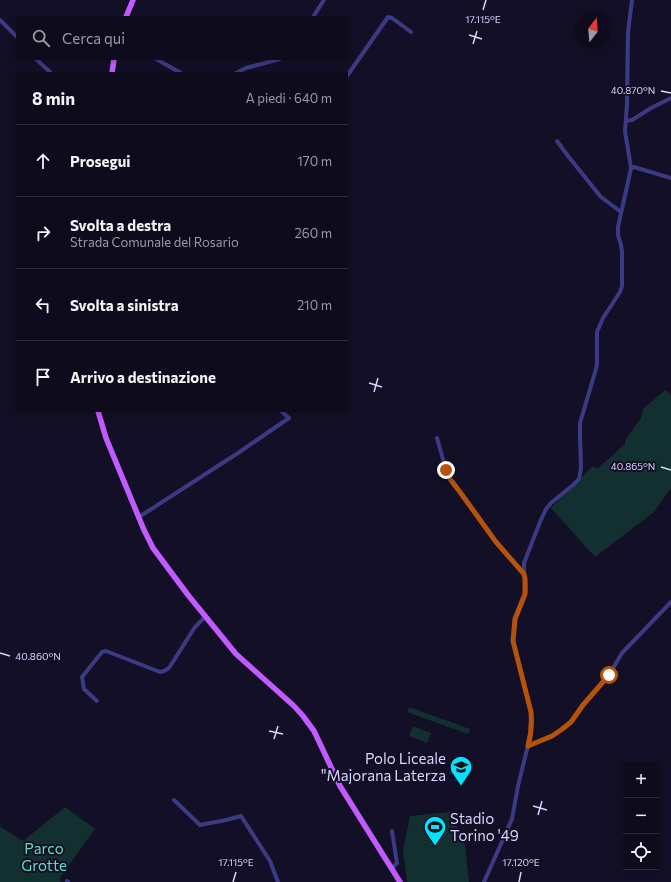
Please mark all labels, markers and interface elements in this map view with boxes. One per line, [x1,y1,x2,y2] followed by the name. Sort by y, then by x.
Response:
[575,12,611,48] north arrow
[465,13,501,25] text: 17.115°E
[16,16,348,60] search box
[30,27,52,49] icon: search
[62,29,125,47] text: Cerca qui
[611,84,655,96] text: 40.870°N
[32,88,75,109] text: 8 min
[246,90,332,106] text: A piedi · 640 m
[32,150,54,172] icon: ahead
[70,152,130,170] text: Prosegui
[297,153,332,169] text: 170 m
[70,216,171,234] text: Svolta a destra
[32,222,54,244] icon: right
[295,225,332,241] text: 260 m
[70,234,239,250] text: Strada Comunale del Rosario
[32,294,54,316] icon: left
[70,296,179,314] text: Svolta a sinistra
[297,297,332,313] text: 210 m
[32,366,54,388] icon: arrive
[70,368,216,386] text: Arrivo a destinazione
[611,460,655,472] text: 40.865°N
[437,461,455,479] route end
[15,650,61,662] text: 40.860°N
[600,666,618,684] route start
[321,749,446,784] place label: Polo Liceale "Majorana Laterza
[448,754,474,787] school or university icon: Polo Liceale "Majorana Laterza
[623,762,659,870] map controls
[623,762,659,798] button: +
[623,798,659,834] button: −
[450,809,519,844] place label: Stadio Torino '49
[422,814,448,847] sports icon: Stadio Torino '49
[623,834,659,870] button: locate
[21,839,67,874] park label: Parco Grotte
[218,856,254,868] text: 17.115°E
[502,856,540,868] text: 17.120°E

